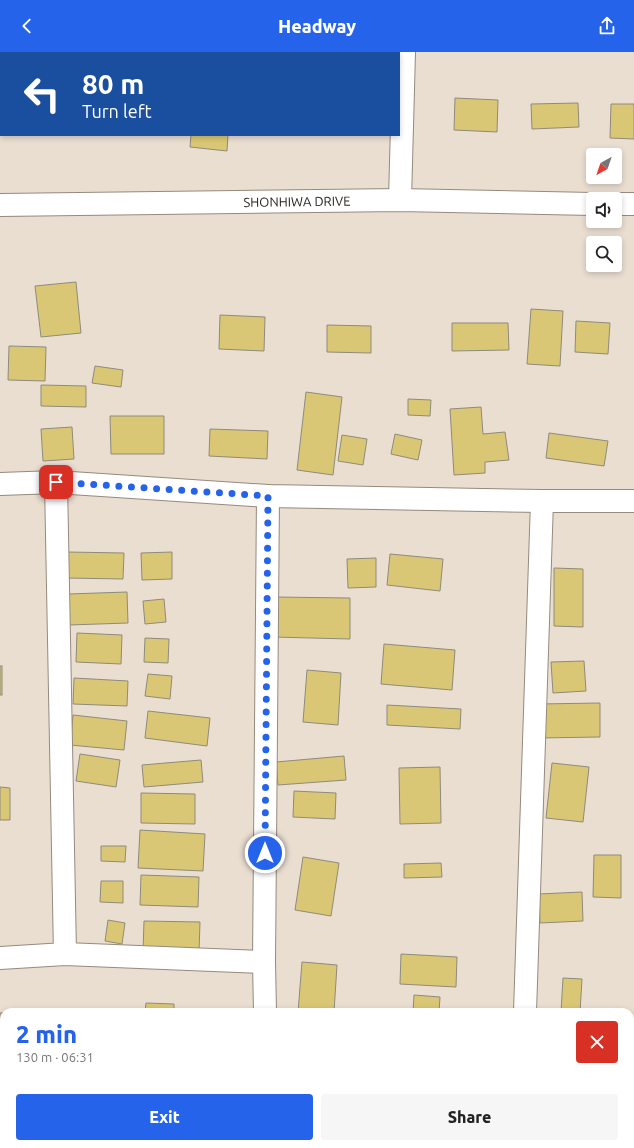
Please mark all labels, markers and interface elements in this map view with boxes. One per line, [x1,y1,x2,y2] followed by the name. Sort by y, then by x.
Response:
[16,15,38,37] icon: back
[596,15,618,37] icon: share
[278,16,356,36] text: Headway
[16,68,68,120] icon: left
[82,68,144,99] text: 80 m
[82,101,152,121] text: Turn left
[586,148,622,184] north arrow
[586,148,622,272] map controls
[586,192,622,228] button: sound
[243,194,351,209] street label: SHONHIWA DRIVE
[586,236,622,272] button: search
[39,465,73,499] pin
[45,471,67,493] icon: arrive
[244,832,286,874] position arrow
[16,1021,77,1048] text: 2 min
[576,1021,618,1063] button: close
[16,1050,94,1064] text: 130 m · 06:31
[16,1094,313,1140] button: Exit
[321,1094,618,1140] button: Share

